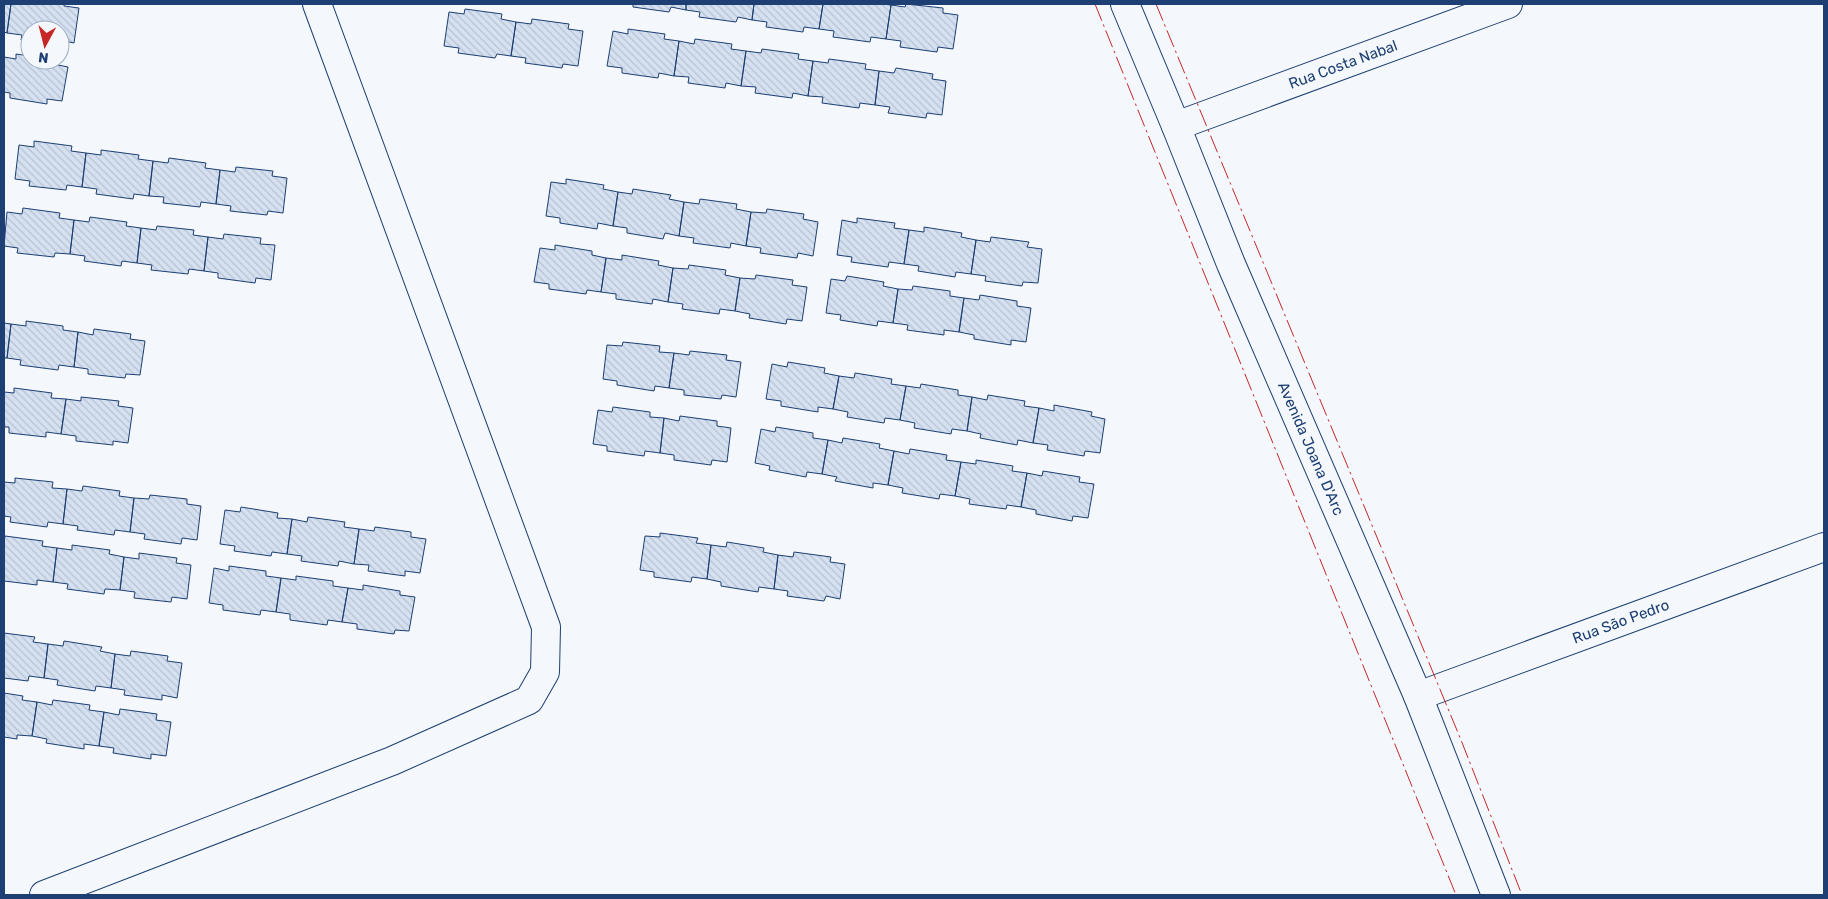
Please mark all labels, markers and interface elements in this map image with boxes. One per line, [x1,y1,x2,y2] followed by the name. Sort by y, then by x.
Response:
[20,20,70,70] north arrow
[1286,36,1400,93] street label: Rua Costa Nabal
[37,48,50,66] text: N
[1274,379,1348,518] street label: Avenida Joana D'Arc
[1570,596,1672,648] street label: Rua São Pedro

